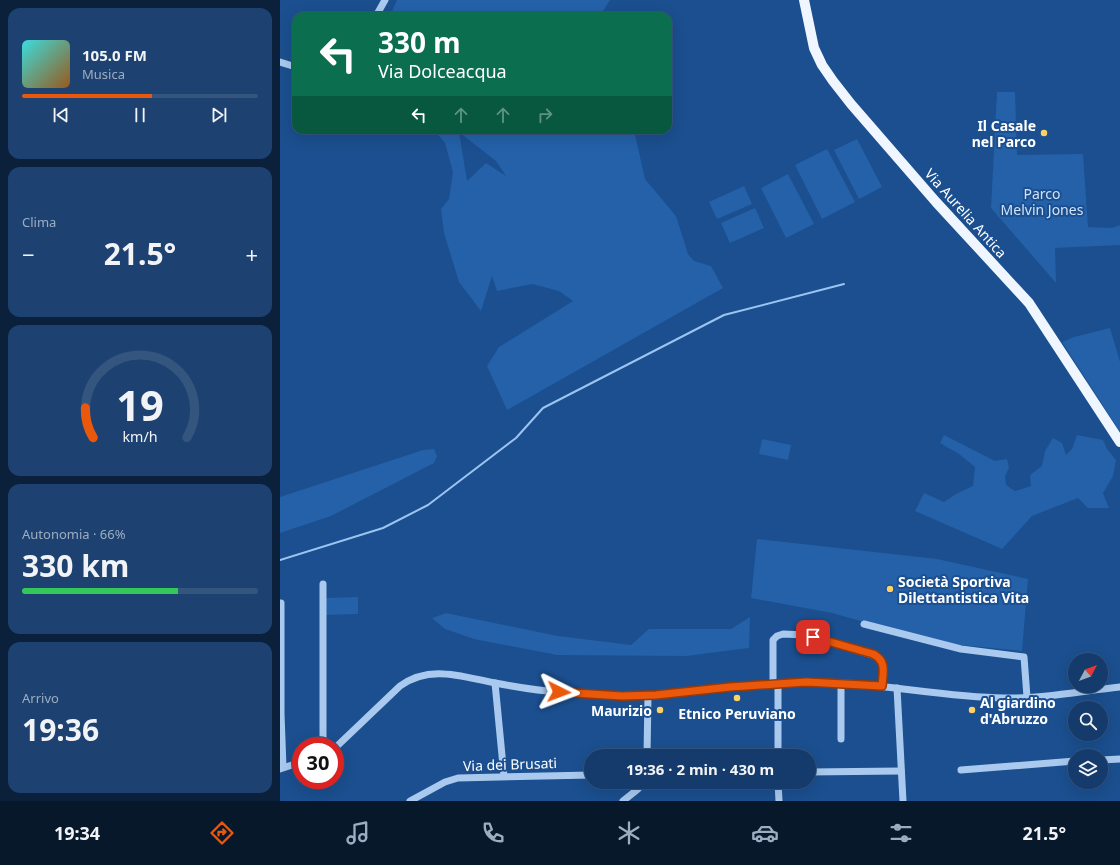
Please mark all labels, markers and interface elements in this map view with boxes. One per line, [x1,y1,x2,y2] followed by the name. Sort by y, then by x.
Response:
[378,23,461,61] text: 330 m
[312,28,364,80] icon: left
[82,45,147,65] text: 105.0 FM
[378,59,507,83] text: Via Dolceacqua
[82,65,125,83] text: Musica
[50,104,72,126] icon: previous
[129,104,151,126] icon: pause
[208,104,230,126] icon: next
[408,104,430,126] icon: left
[450,104,472,126] icon: ahead
[492,104,514,126] icon: ahead
[534,104,556,126] icon: right
[972,116,1036,151] place label: Il Casale nel Parco
[1039,128,1049,138] marker: Il Casale nel Parco
[921,164,1011,262] street label: Via Aurelia Antica
[1001,184,1084,219] park label: Parco Melvin Jones
[22,213,56,231] text: Clima
[104,233,176,274] text: 21.5°
[22,239,35,269] text: −
[245,239,258,269] text: +
[116,377,164,433] text: 19
[122,427,158,446] text: km/h
[22,525,126,543] text: Autonomia · 66%
[22,545,129,586] text: 330 km
[898,572,1029,607] place label: Società Sportiva Dilettantistica Vita
[885,584,895,594] marker: Società Sportiva Dilettantistica Vita
[796,620,830,654] pin
[802,626,824,648] icon: arrive
[1068,653,1108,693] north arrow
[1068,653,1108,789] map controls
[538,671,580,713] position arrow
[22,689,59,707] text: Arrivo
[732,693,742,703] marker: Etnico Peruviano
[980,693,1056,728] place label: Al giardino d'Abruzzo
[591,701,652,720] place label: Maurizio
[1068,701,1108,741] button: search
[678,704,796,723] place label: Etnico Peruviano
[655,705,665,715] marker: Maurizio
[967,705,977,715] marker: Al giardino d'Abruzzo
[22,709,99,750] text: 19:36
[292,737,344,789] speed limit sign: 30
[1068,749,1108,789] button: layers
[463,753,557,775] street label: Via dei Brusati
[626,759,774,779] text: 19:36 · 2 min · 430 m
[208,819,236,847] icon: directions
[344,819,372,847] icon: music
[479,819,507,847] icon: phone
[615,819,643,847] icon: climate
[751,819,779,847] icon: car
[887,819,915,847] icon: filters
[54,821,100,845] text: 19:34
[1022,821,1066,845] text: 21.5°

